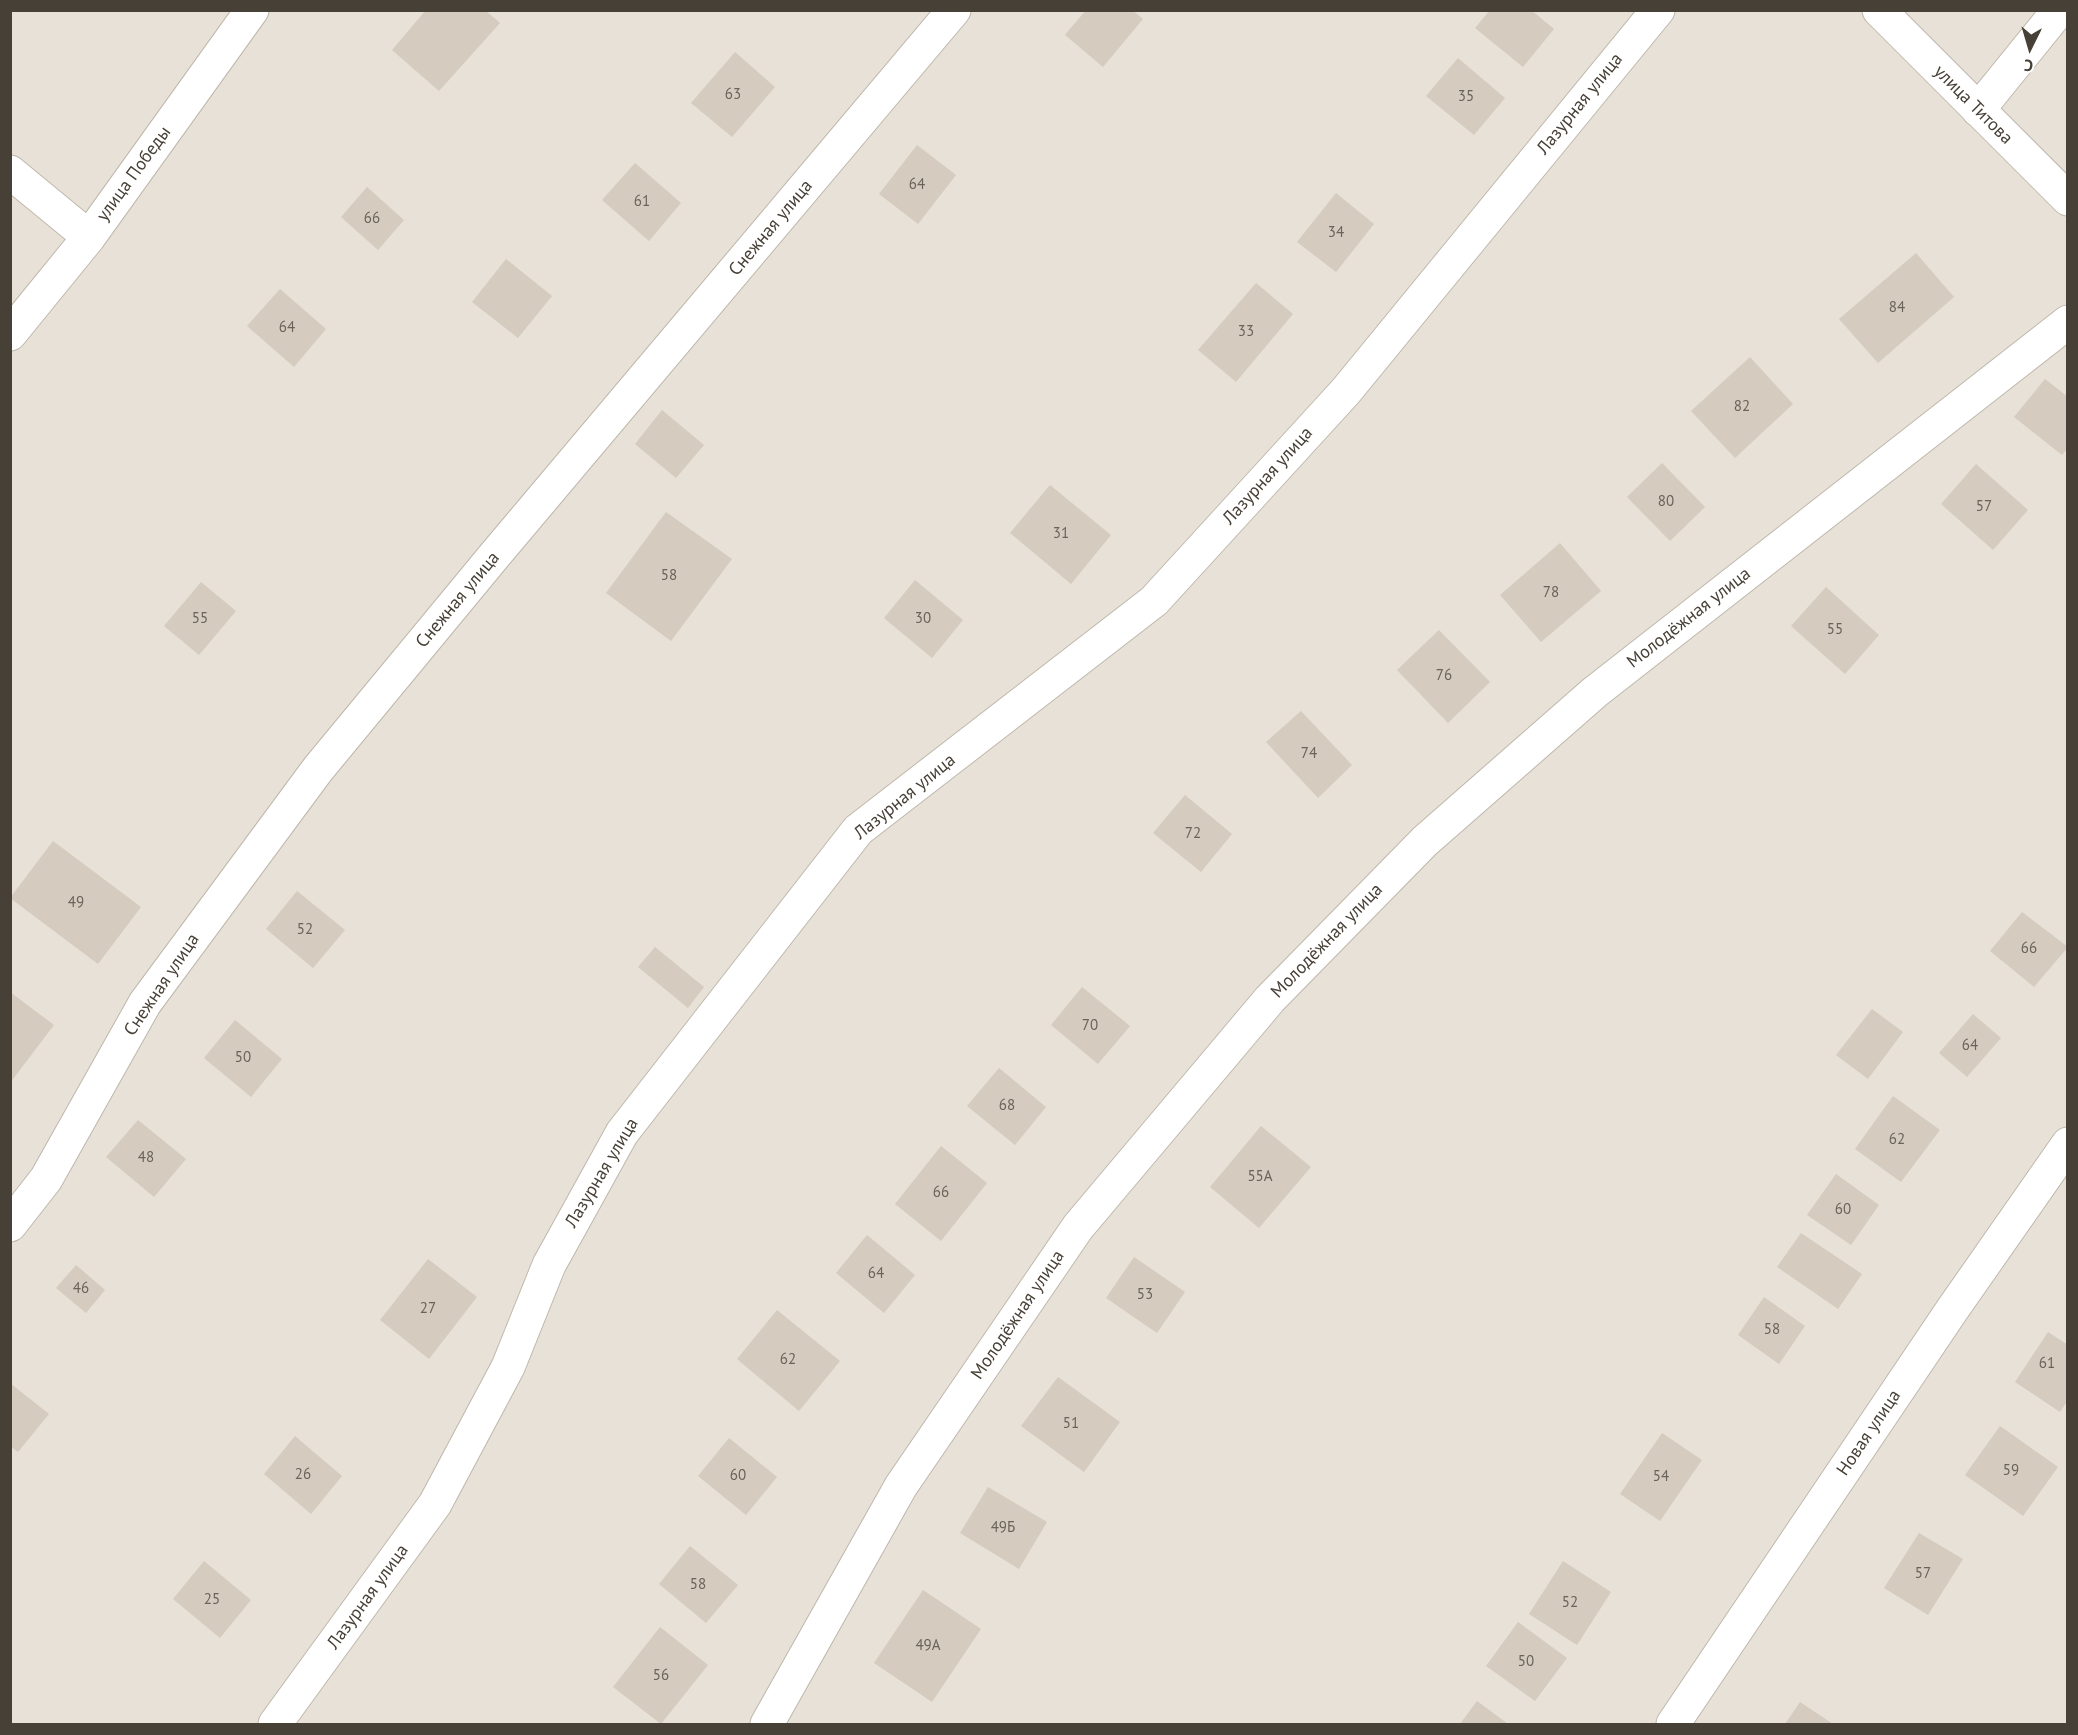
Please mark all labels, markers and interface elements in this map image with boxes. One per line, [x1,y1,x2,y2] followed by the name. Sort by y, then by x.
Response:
[2000,18,2060,78] north arrow
[1533,49,1627,159] street label: Лазурная улица
[2023,56,2034,76] text: С
[1929,61,2017,149] street label: улица Титова
[725,86,741,104] house number: 63
[1458,88,1474,106] house number: 35
[92,122,176,226] street label: улица Победы
[725,176,817,280] street label: Снежная улица
[909,176,925,194] house number: 64
[634,193,650,211] house number: 61
[364,210,380,228] house number: 66
[1328,224,1344,242] house number: 34
[1889,299,1905,317] house number: 84
[279,319,295,337] house number: 64
[1238,323,1254,341] house number: 33
[1734,398,1750,416] house number: 82
[1218,423,1318,529] street label: Лазурная улица
[1658,493,1674,511] house number: 80
[1976,498,1992,516] house number: 57
[1053,525,1069,543] house number: 31
[412,548,504,652] street label: Снежная улица
[1623,563,1755,673] street label: Молодёжная улица
[661,567,677,585] house number: 58
[1543,584,1559,602] house number: 78
[192,610,208,628] house number: 55
[915,610,931,628] house number: 30
[1827,621,1843,639] house number: 55
[1436,667,1452,685] house number: 76
[1301,745,1317,763] house number: 74
[850,750,960,844] street label: Лазурная улица
[1185,825,1201,843] house number: 72
[1267,879,1387,1003] street label: Молодёжная улица
[68,894,84,912] house number: 49
[297,921,313,939] house number: 52
[120,930,204,1040] street label: Снежная улица
[2021,940,2037,958] house number: 66
[1082,1017,1098,1035] house number: 70
[1962,1037,1978,1055] house number: 64
[235,1049,251,1067] house number: 50
[999,1097,1015,1115] house number: 68
[561,1114,643,1232] street label: Лазурная улица
[1889,1131,1905,1149] house number: 62
[138,1149,154,1167] house number: 48
[1247,1168,1273,1186] house number: 55А
[933,1184,949,1202] house number: 66
[1835,1201,1851,1219] house number: 60
[967,1246,1069,1384] street label: Молодёжная улица
[868,1265,884,1283] house number: 64
[73,1280,89,1298] house number: 46
[1137,1286,1153,1304] house number: 53
[420,1300,436,1318] house number: 27
[1764,1321,1780,1339] house number: 58
[780,1351,796,1369] house number: 62
[2039,1355,2055,1373] house number: 61
[1832,1386,1906,1480] street label: Новая улица
[1063,1415,1079,1433] house number: 51
[2003,1462,2019,1480] house number: 59
[295,1466,311,1484] house number: 26
[730,1467,746,1485] house number: 60
[1653,1468,1669,1486] house number: 54
[991,1519,1015,1537] house number: 49Б
[323,1540,413,1654] street label: Лазурная улица
[1915,1565,1931,1583] house number: 57
[690,1576,706,1594] house number: 58
[204,1591,220,1609] house number: 25
[1562,1594,1578,1612] house number: 52
[915,1637,941,1655] house number: 49А
[1518,1653,1534,1671] house number: 50
[653,1667,669,1685] house number: 56

